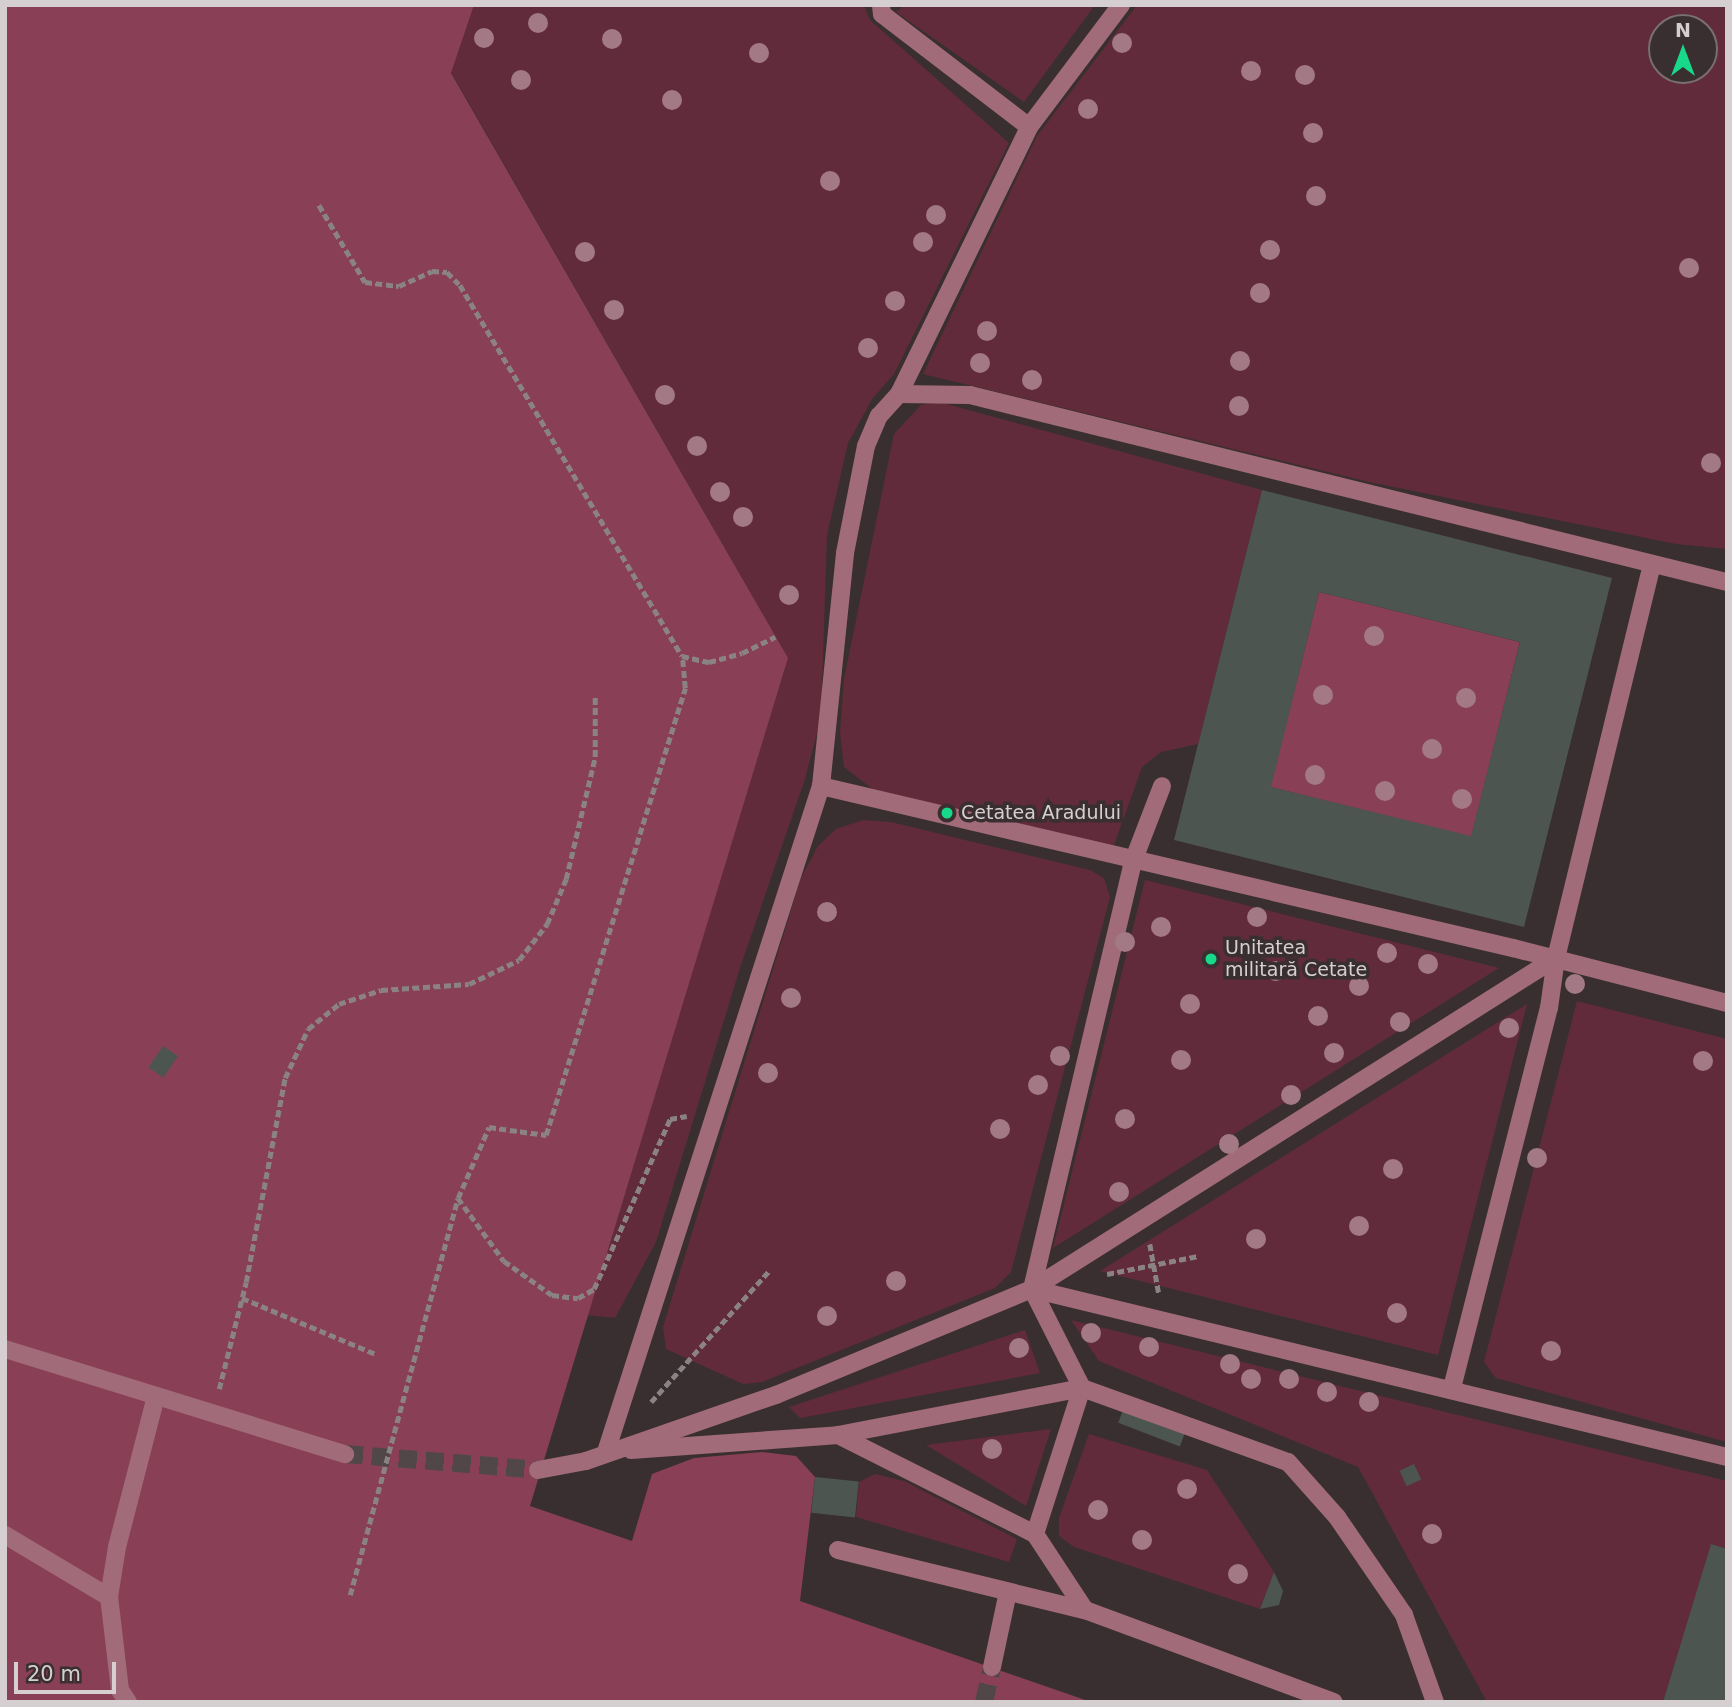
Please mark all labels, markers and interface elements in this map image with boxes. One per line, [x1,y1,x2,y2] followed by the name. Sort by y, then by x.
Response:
[1648,14,1718,84] north arrow
[1675,19,1691,41] text: N
[961,802,1121,824] place label: Cetatea Aradului
[939,805,955,821] marker: Cetatea Aradului
[1225,937,1367,981] place label: Unitatea militară Cetate
[1203,951,1219,967] marker: Unitatea militară Cetate
[18,1648,119,1692] scale bar
[27,1662,81,1686] text: 20 m

